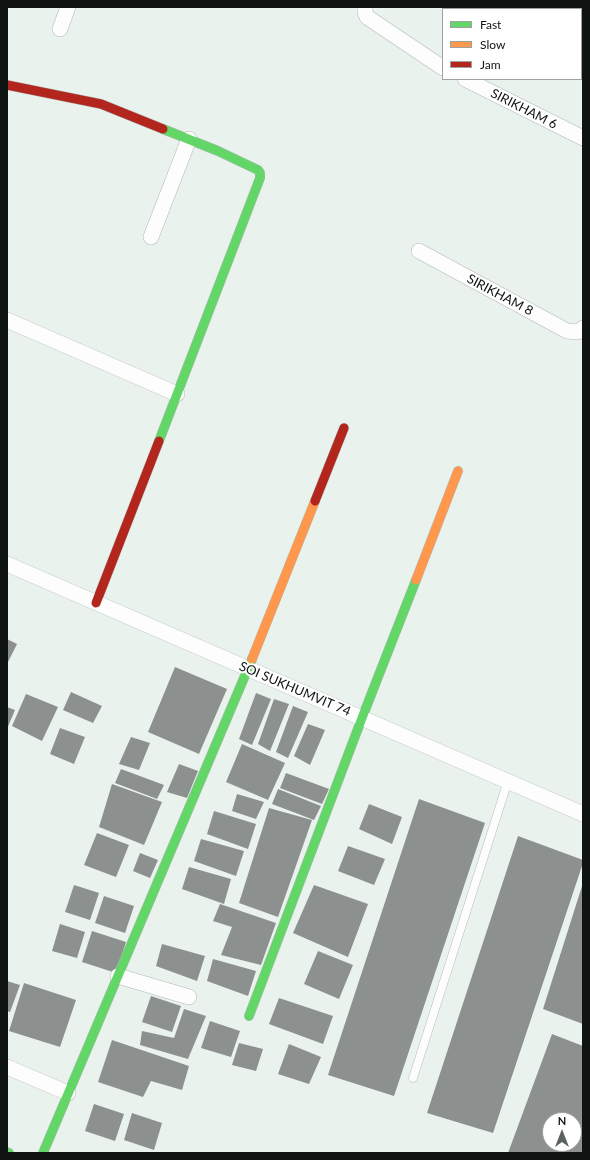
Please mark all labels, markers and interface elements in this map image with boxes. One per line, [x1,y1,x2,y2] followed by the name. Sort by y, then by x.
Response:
[442,8,582,80] legend
[480,17,501,32] text: Fast
[480,37,505,52] text: Slow
[480,57,501,72] text: Jam
[488,86,560,132] street label: SIRIKHAM 6
[464,271,536,319] street label: SIRIKHAM 8
[237,658,353,720] street label: SOI SUKHUMVIT 74
[542,1112,582,1152] north arrow
[558,1114,566,1127] text: N

